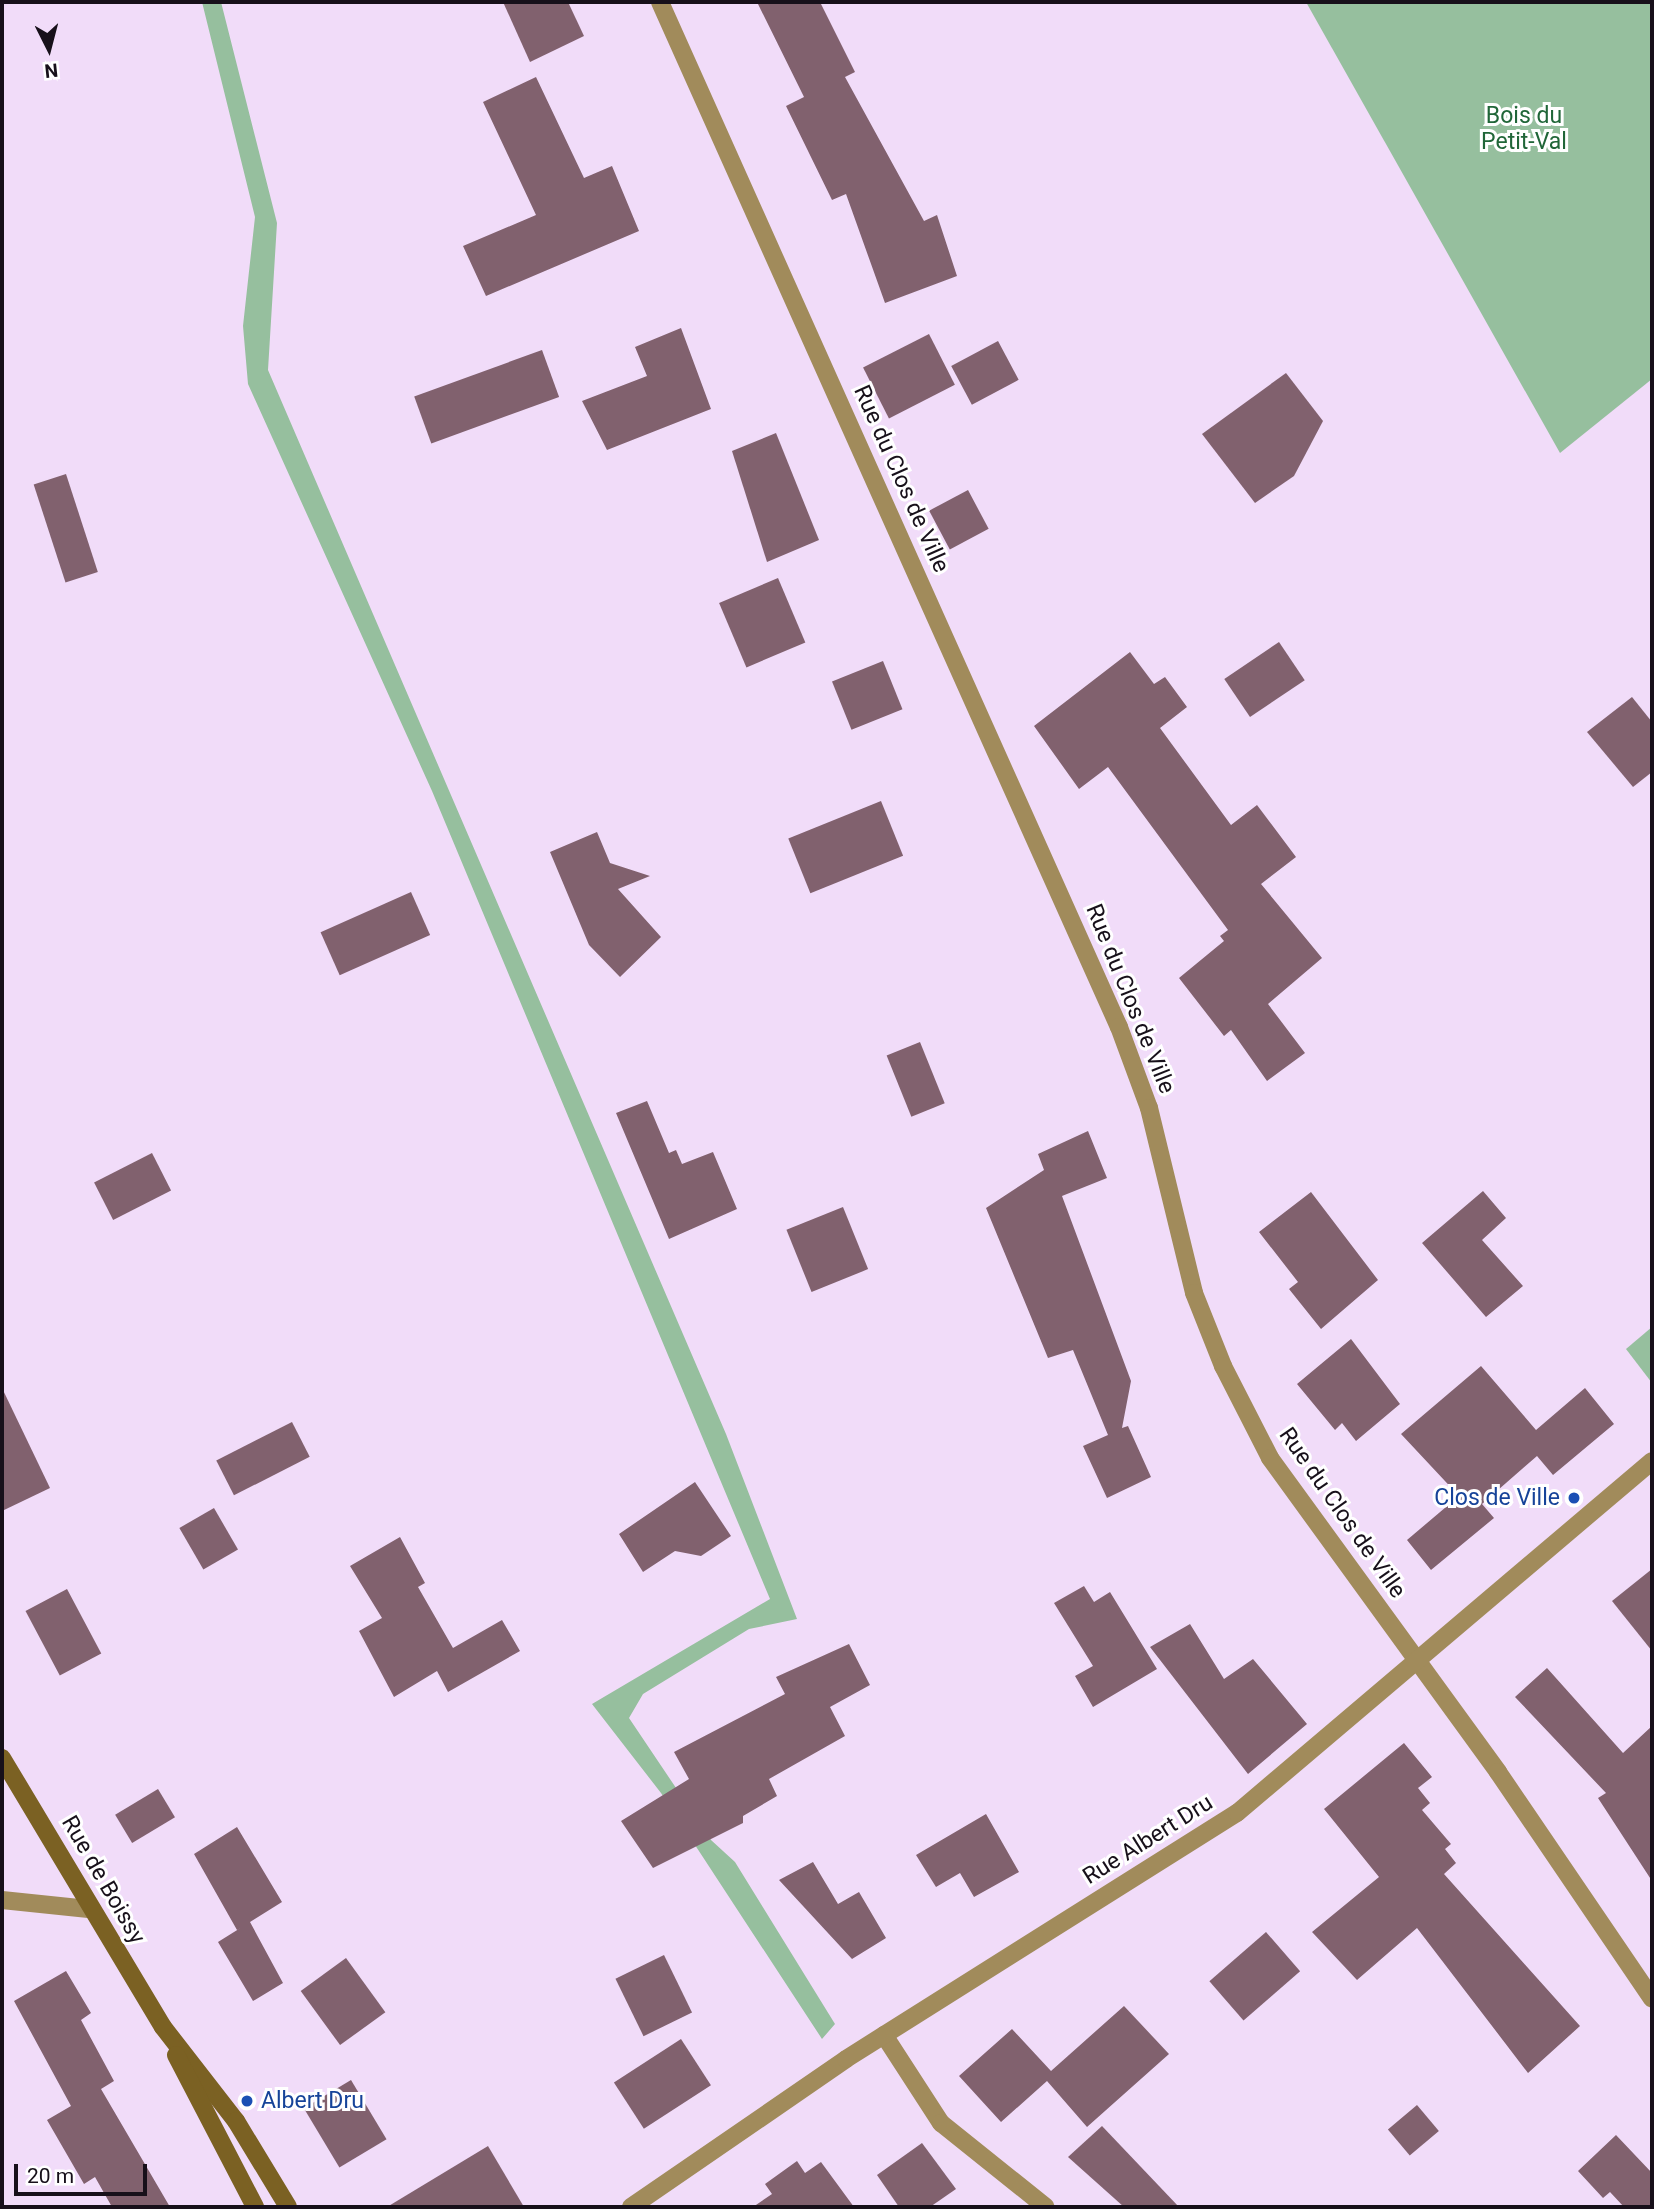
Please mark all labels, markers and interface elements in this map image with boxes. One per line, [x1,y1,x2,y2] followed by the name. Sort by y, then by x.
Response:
[14,14,84,84] north arrow
[43,58,59,83] text: N
[1481,102,1567,156] park label: Bois du Petit-Val
[847,381,955,577] street label: Rue du Clos de Ville
[1079,900,1181,1098] street label: Rue du Clos de Ville
[1273,1422,1411,1604] street label: Rue du Clos de Ville
[1434,1484,1560,1512] place label: Clos de Ville
[1566,1490,1582,1506] marker: Clos de Ville
[1078,1789,1218,1891] street label: Rue Albert Dru
[55,1811,151,1949] street label: Rue de Boissy
[261,2087,364,2115] place label: Albert Dru
[239,2093,255,2109] marker: Albert Dru
[18,2150,150,2194] scale bar
[27,2164,74,2188] text: 20 m

